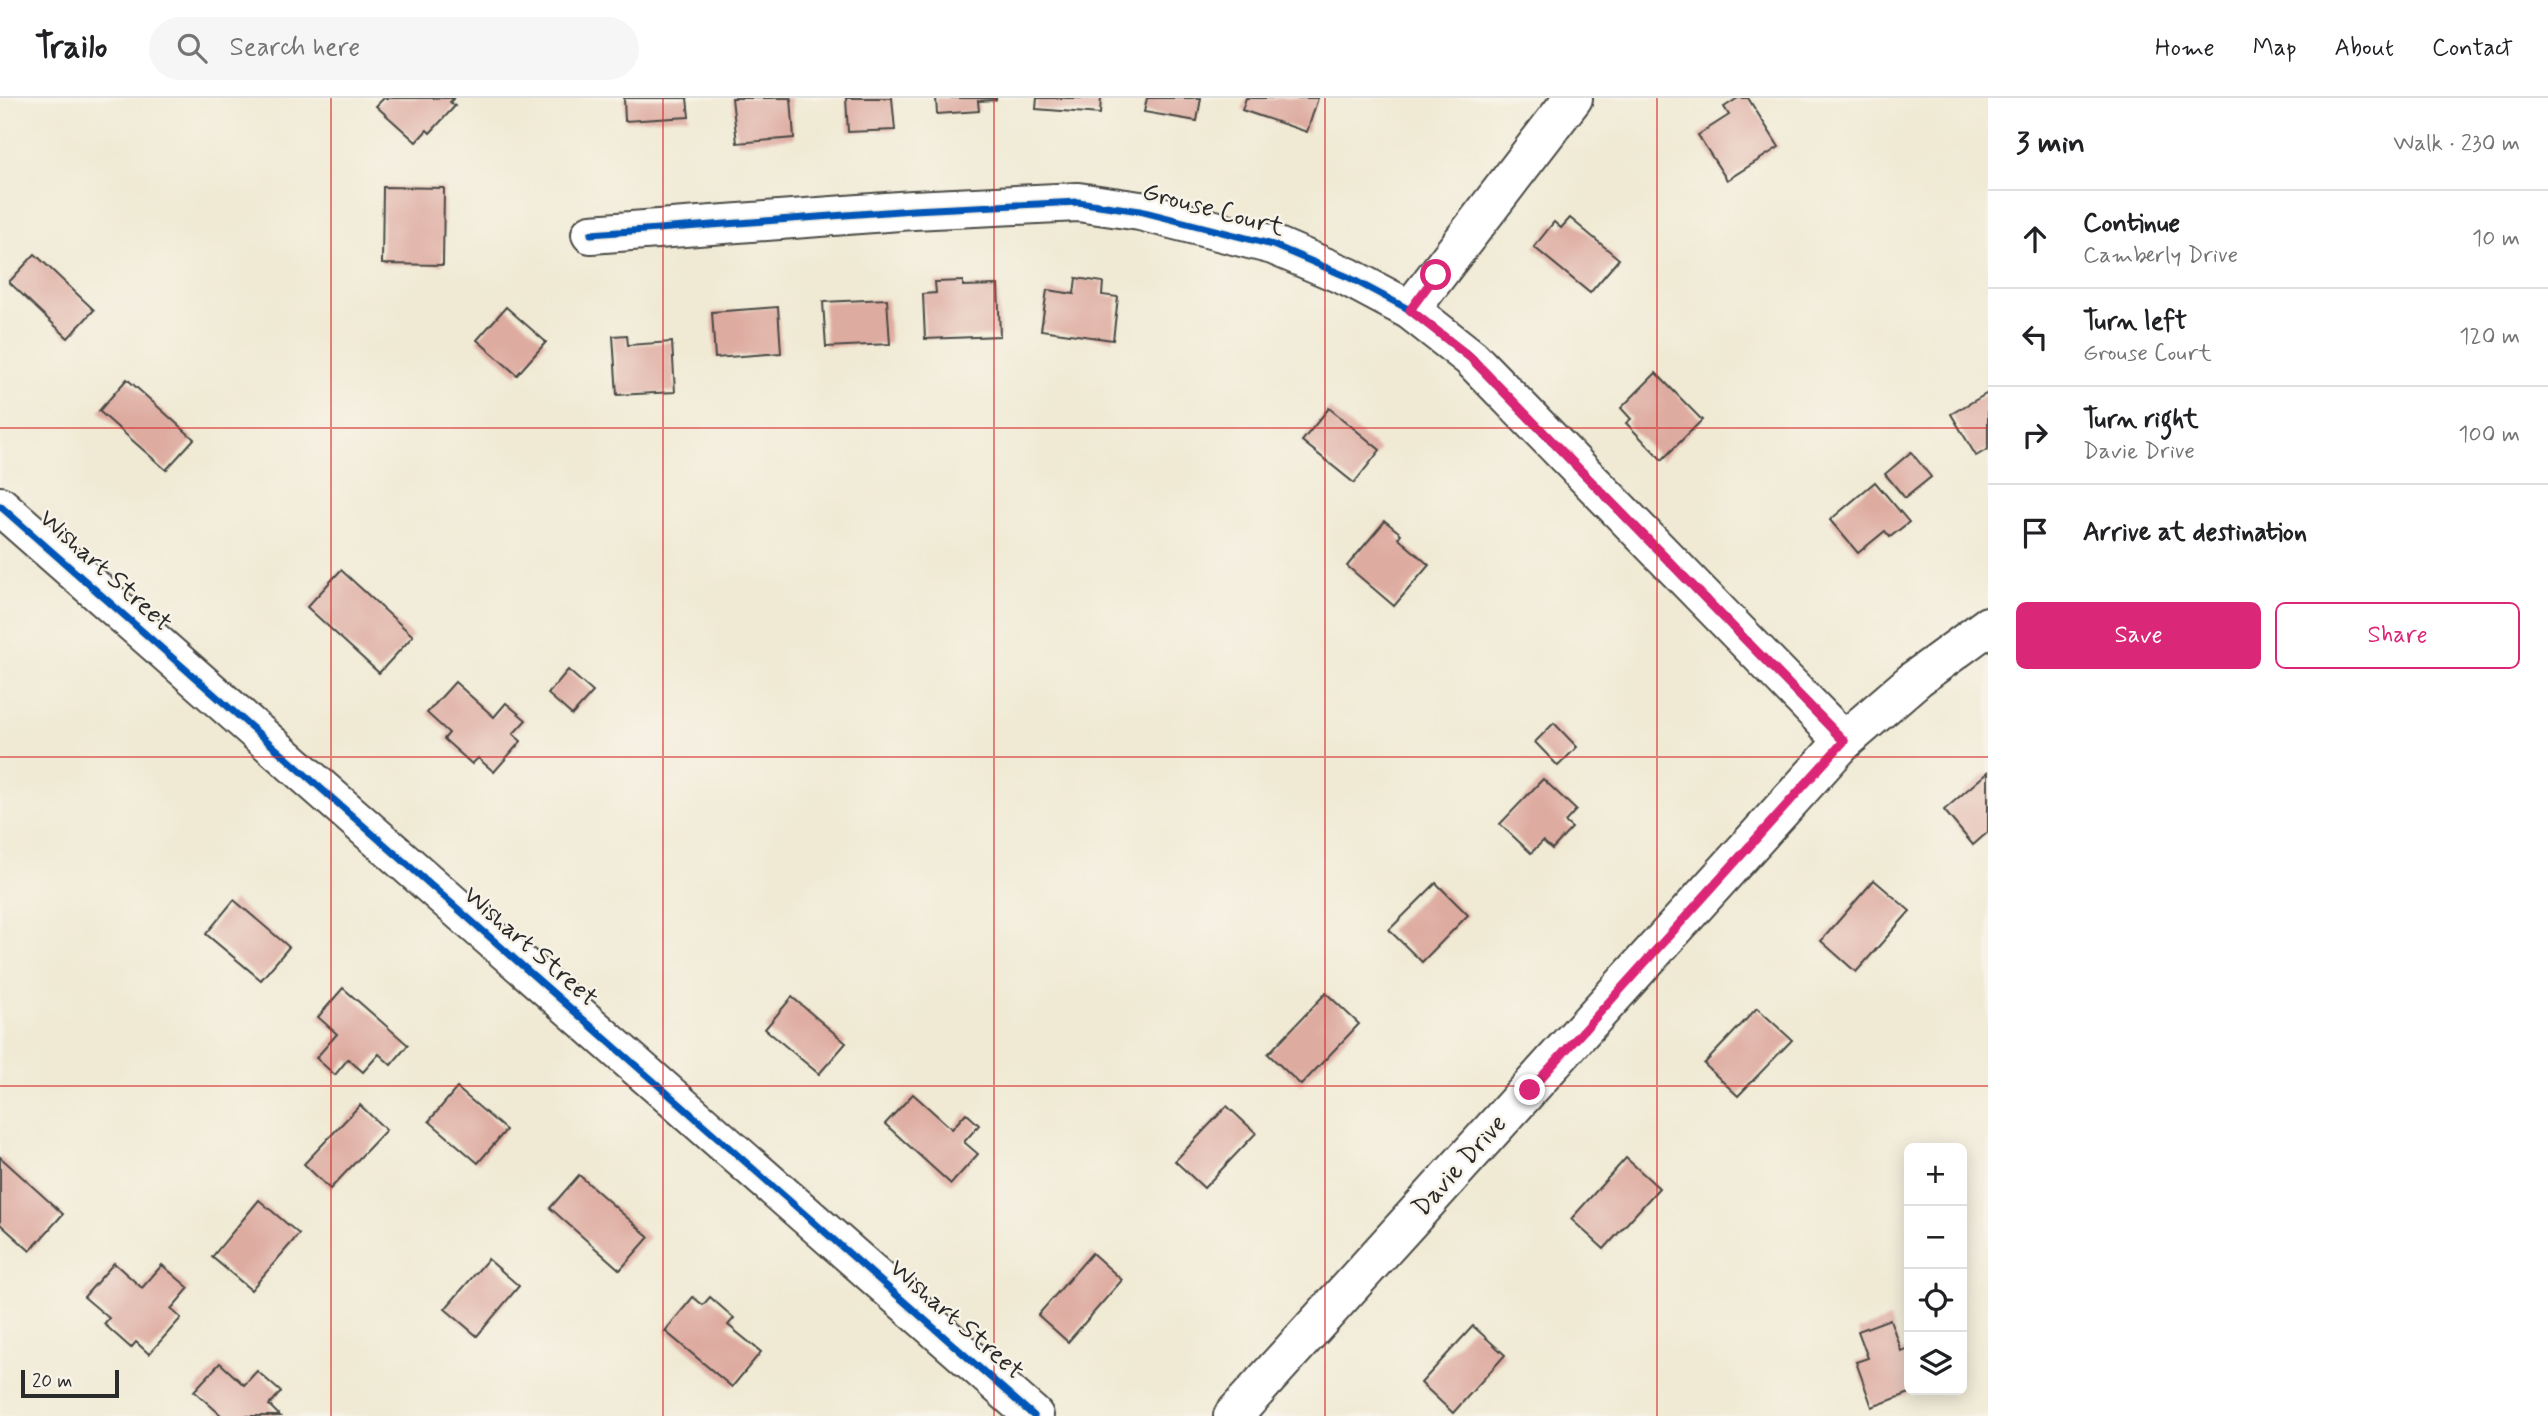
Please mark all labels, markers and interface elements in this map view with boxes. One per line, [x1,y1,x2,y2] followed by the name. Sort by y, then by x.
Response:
[149,17,639,80] search box
[35,26,107,70] text: Trailo
[173,29,211,67] icon: search
[229,31,360,65] text: Search here
[2155,33,2215,64] text: Home
[2253,33,2297,64] text: Map
[2335,33,2394,64] text: About
[2432,33,2513,64] text: Contact
[2016,124,2085,163] text: 3 min
[2393,129,2520,159] text: Walk · 230 m
[1138,175,1288,245] street label: Grouse Court
[2083,207,2180,241] text: Continue
[2016,220,2054,258] icon: ahead
[2472,224,2520,254] text: 10 m
[2083,241,2238,271] text: Camberly Drive
[1420,259,1451,290] route start
[2083,305,2187,339] text: Turn left
[2016,318,2054,356] icon: left
[2459,322,2520,352] text: 120 m
[2083,339,2212,369] text: Grouse Court
[2083,403,2199,437] text: Turn right
[2016,416,2054,454] icon: right
[2458,420,2520,450] text: 100 m
[2083,437,2195,467] text: Davie Drive
[31,502,179,640] street label: Wishart Street
[2016,514,2054,552] icon: arrive
[2083,516,2307,550] text: Arrive at destination
[2016,602,2261,669] button: Save
[2275,602,2520,669] button: Share
[455,879,605,1015] street label: Wishart Street
[1514,1074,1545,1105] route end
[1405,1108,1515,1224] street label: Davie Drive
[1904,1143,1967,1395] map controls
[1904,1143,1967,1206] button: +
[1904,1206,1967,1269] button: −
[881,1252,1031,1388] street label: Wishart Street
[1904,1269,1967,1332] button: locate
[1904,1332,1967,1395] button: layers
[21,1367,119,1399] scale bar
[32,1369,72,1394] text: 20 m

